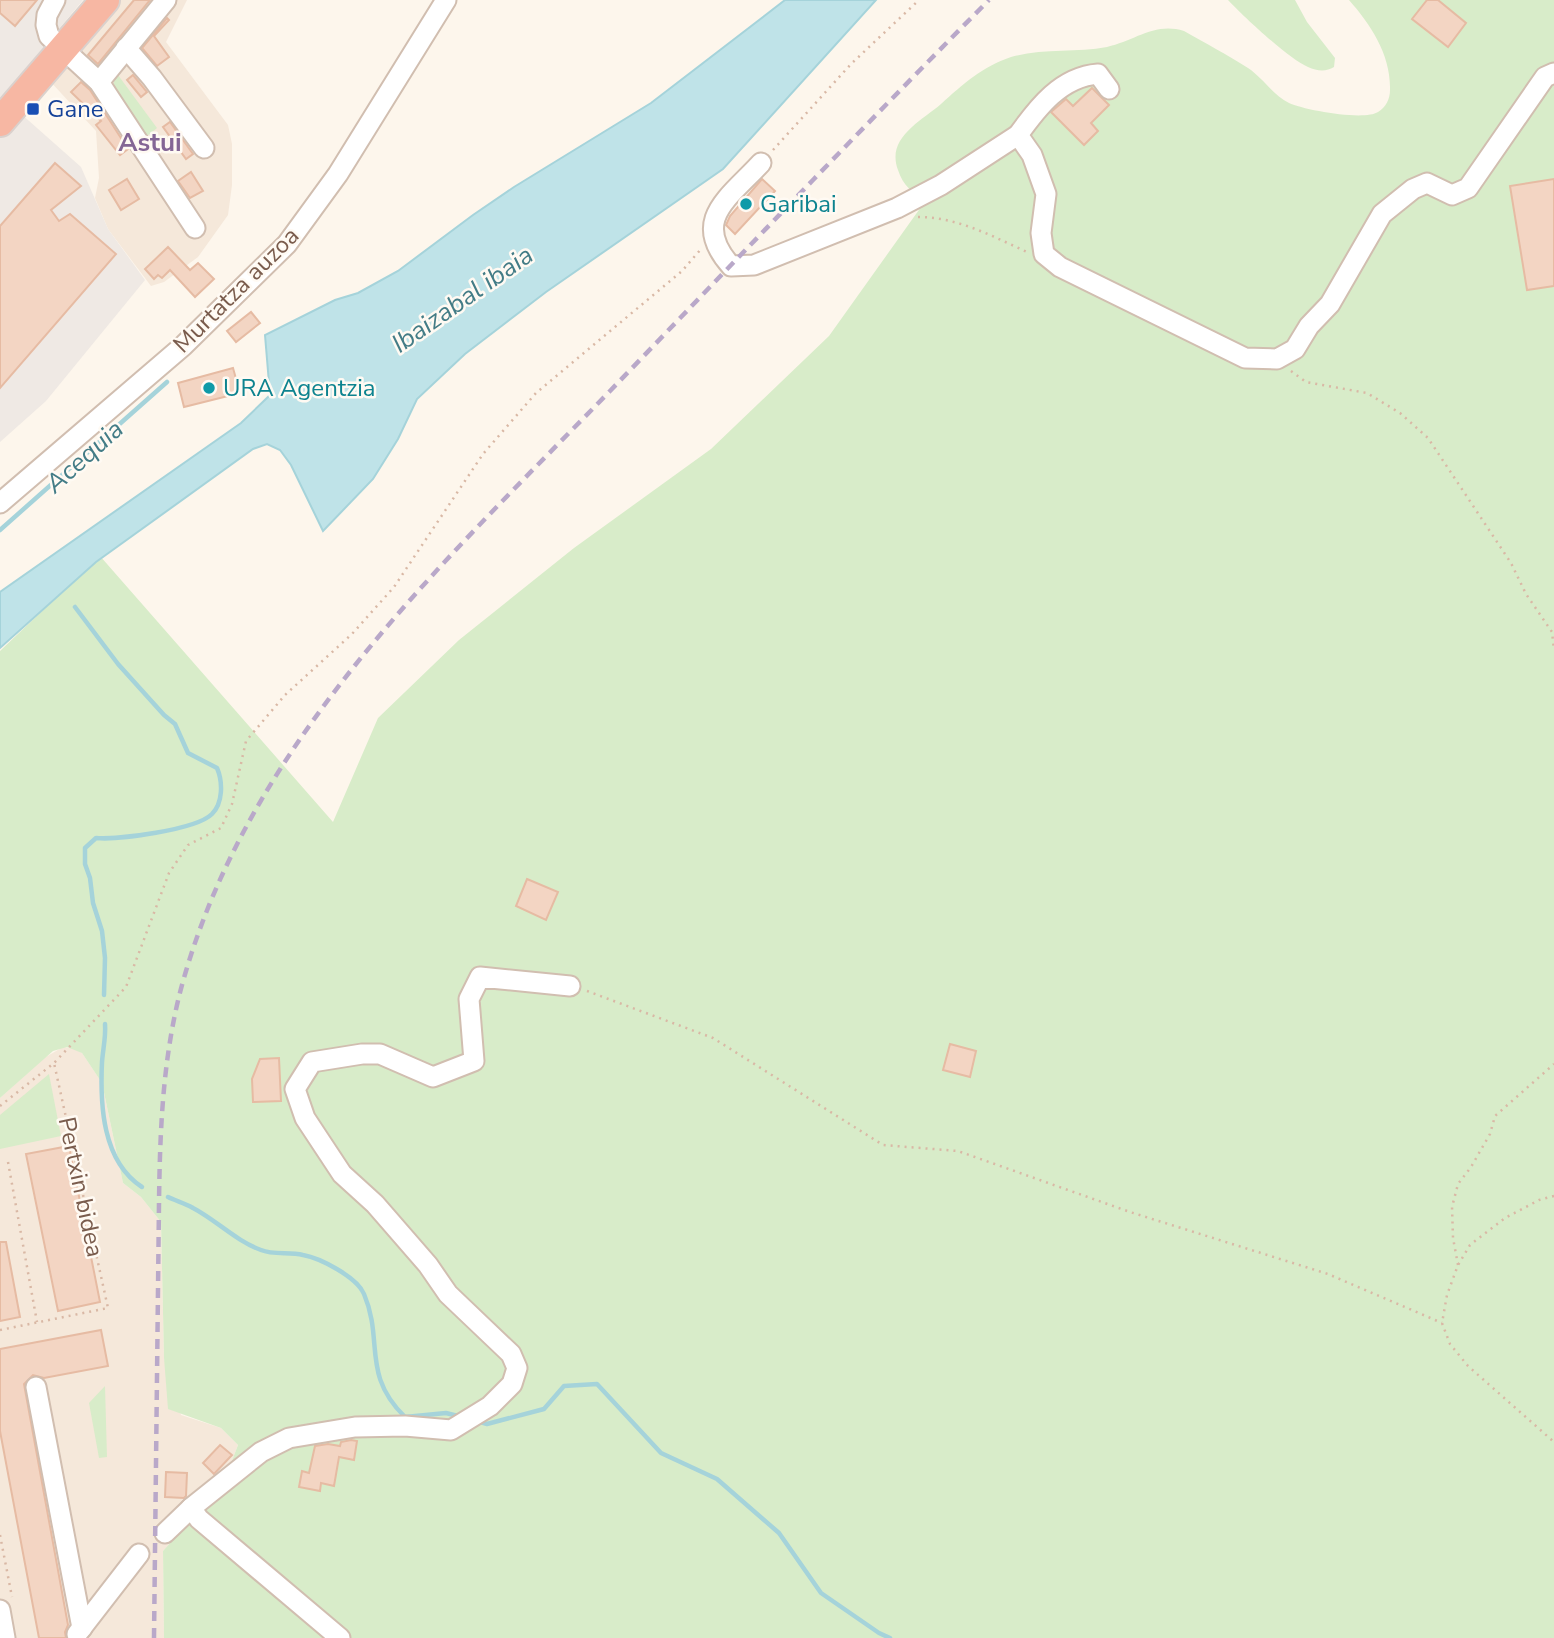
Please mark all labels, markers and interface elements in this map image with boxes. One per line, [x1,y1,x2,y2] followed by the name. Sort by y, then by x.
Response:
[47,93,104,125] place label: Gane
[25,101,41,117] marker: Gane
[118,125,182,160] district label: Astui
[760,188,837,220] place label: Garibai
[738,196,754,212] marker: Garibai
[166,220,306,360] street label: Murtatza auzoa
[384,238,540,361] water label: Ibaizabal ibaia
[223,372,376,404] place label: URA Agentzia
[201,380,217,396] marker: URA Agentzia
[37,412,131,501] water label: Acequia
[51,1114,111,1260] street label: Pertxin bidea

